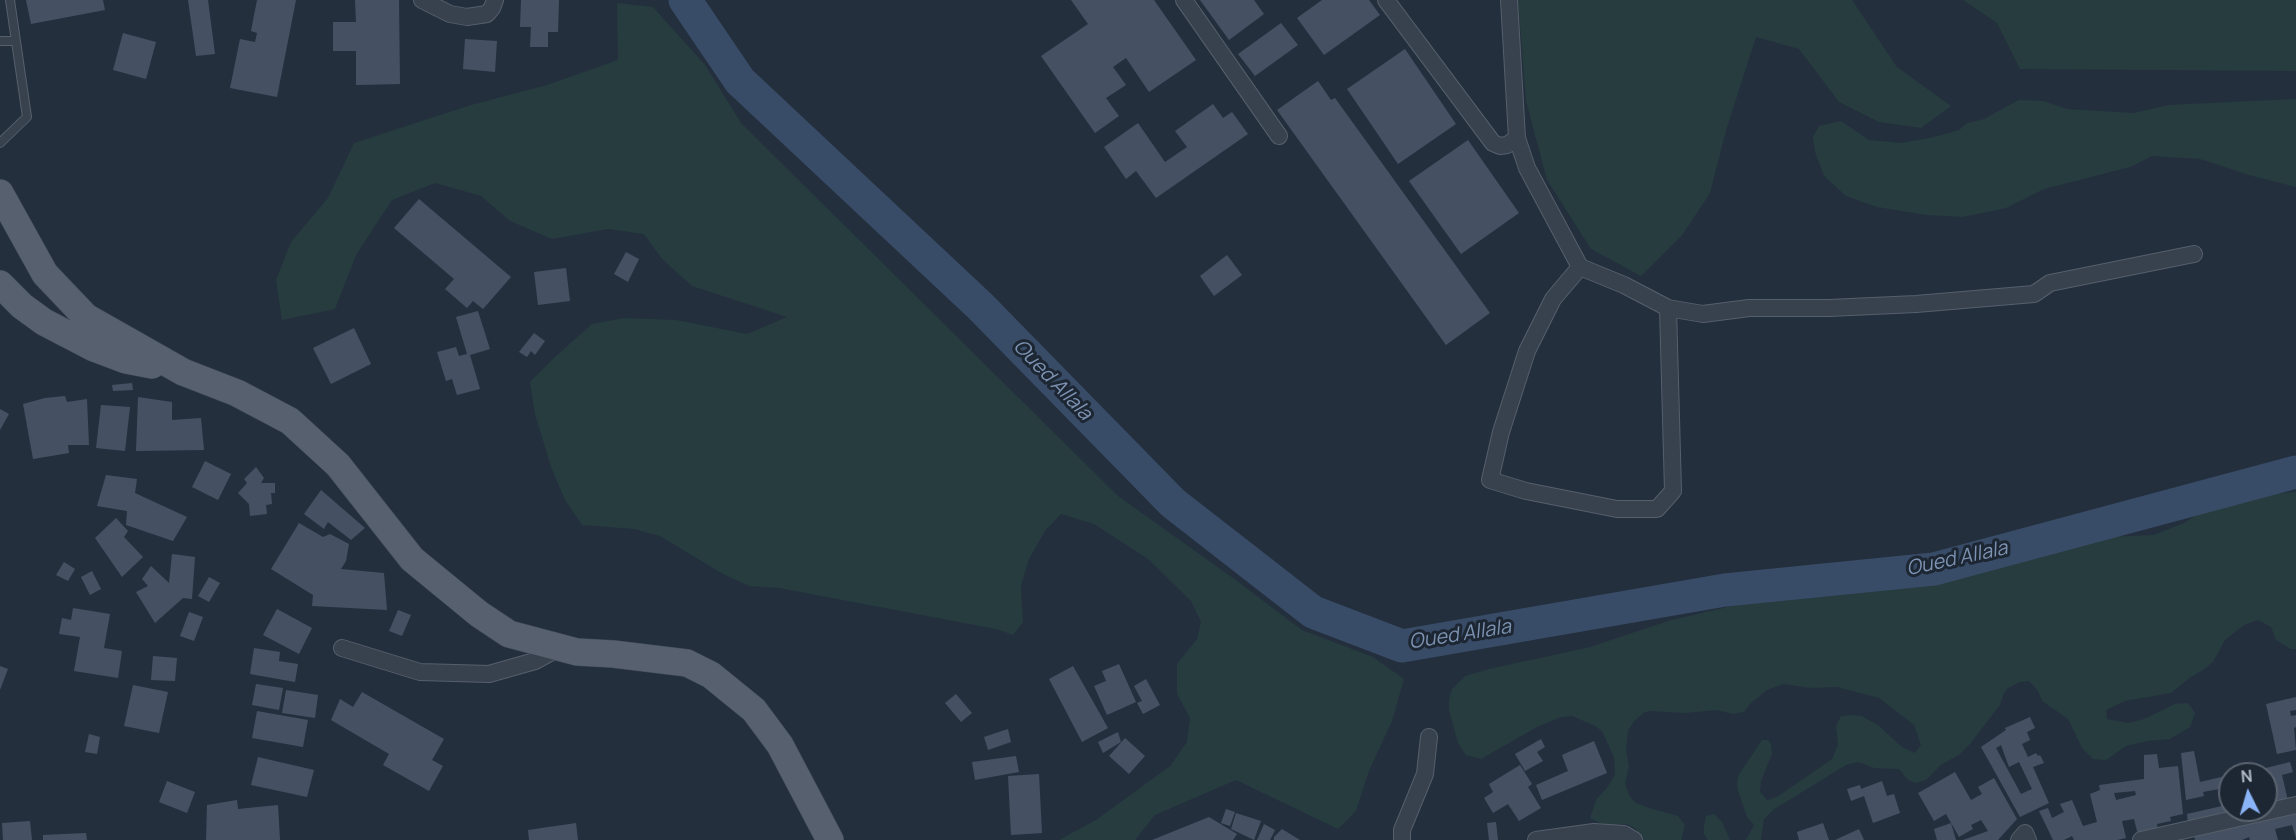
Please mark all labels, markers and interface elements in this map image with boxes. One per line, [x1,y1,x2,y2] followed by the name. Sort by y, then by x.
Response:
[1008,335,1096,425] water label: Oued Allala
[1904,537,2010,581] water label: Oued Allala
[1407,615,1513,655] water label: Oued Allala
[2218,762,2278,822] north arrow
[2240,765,2253,788] text: N

